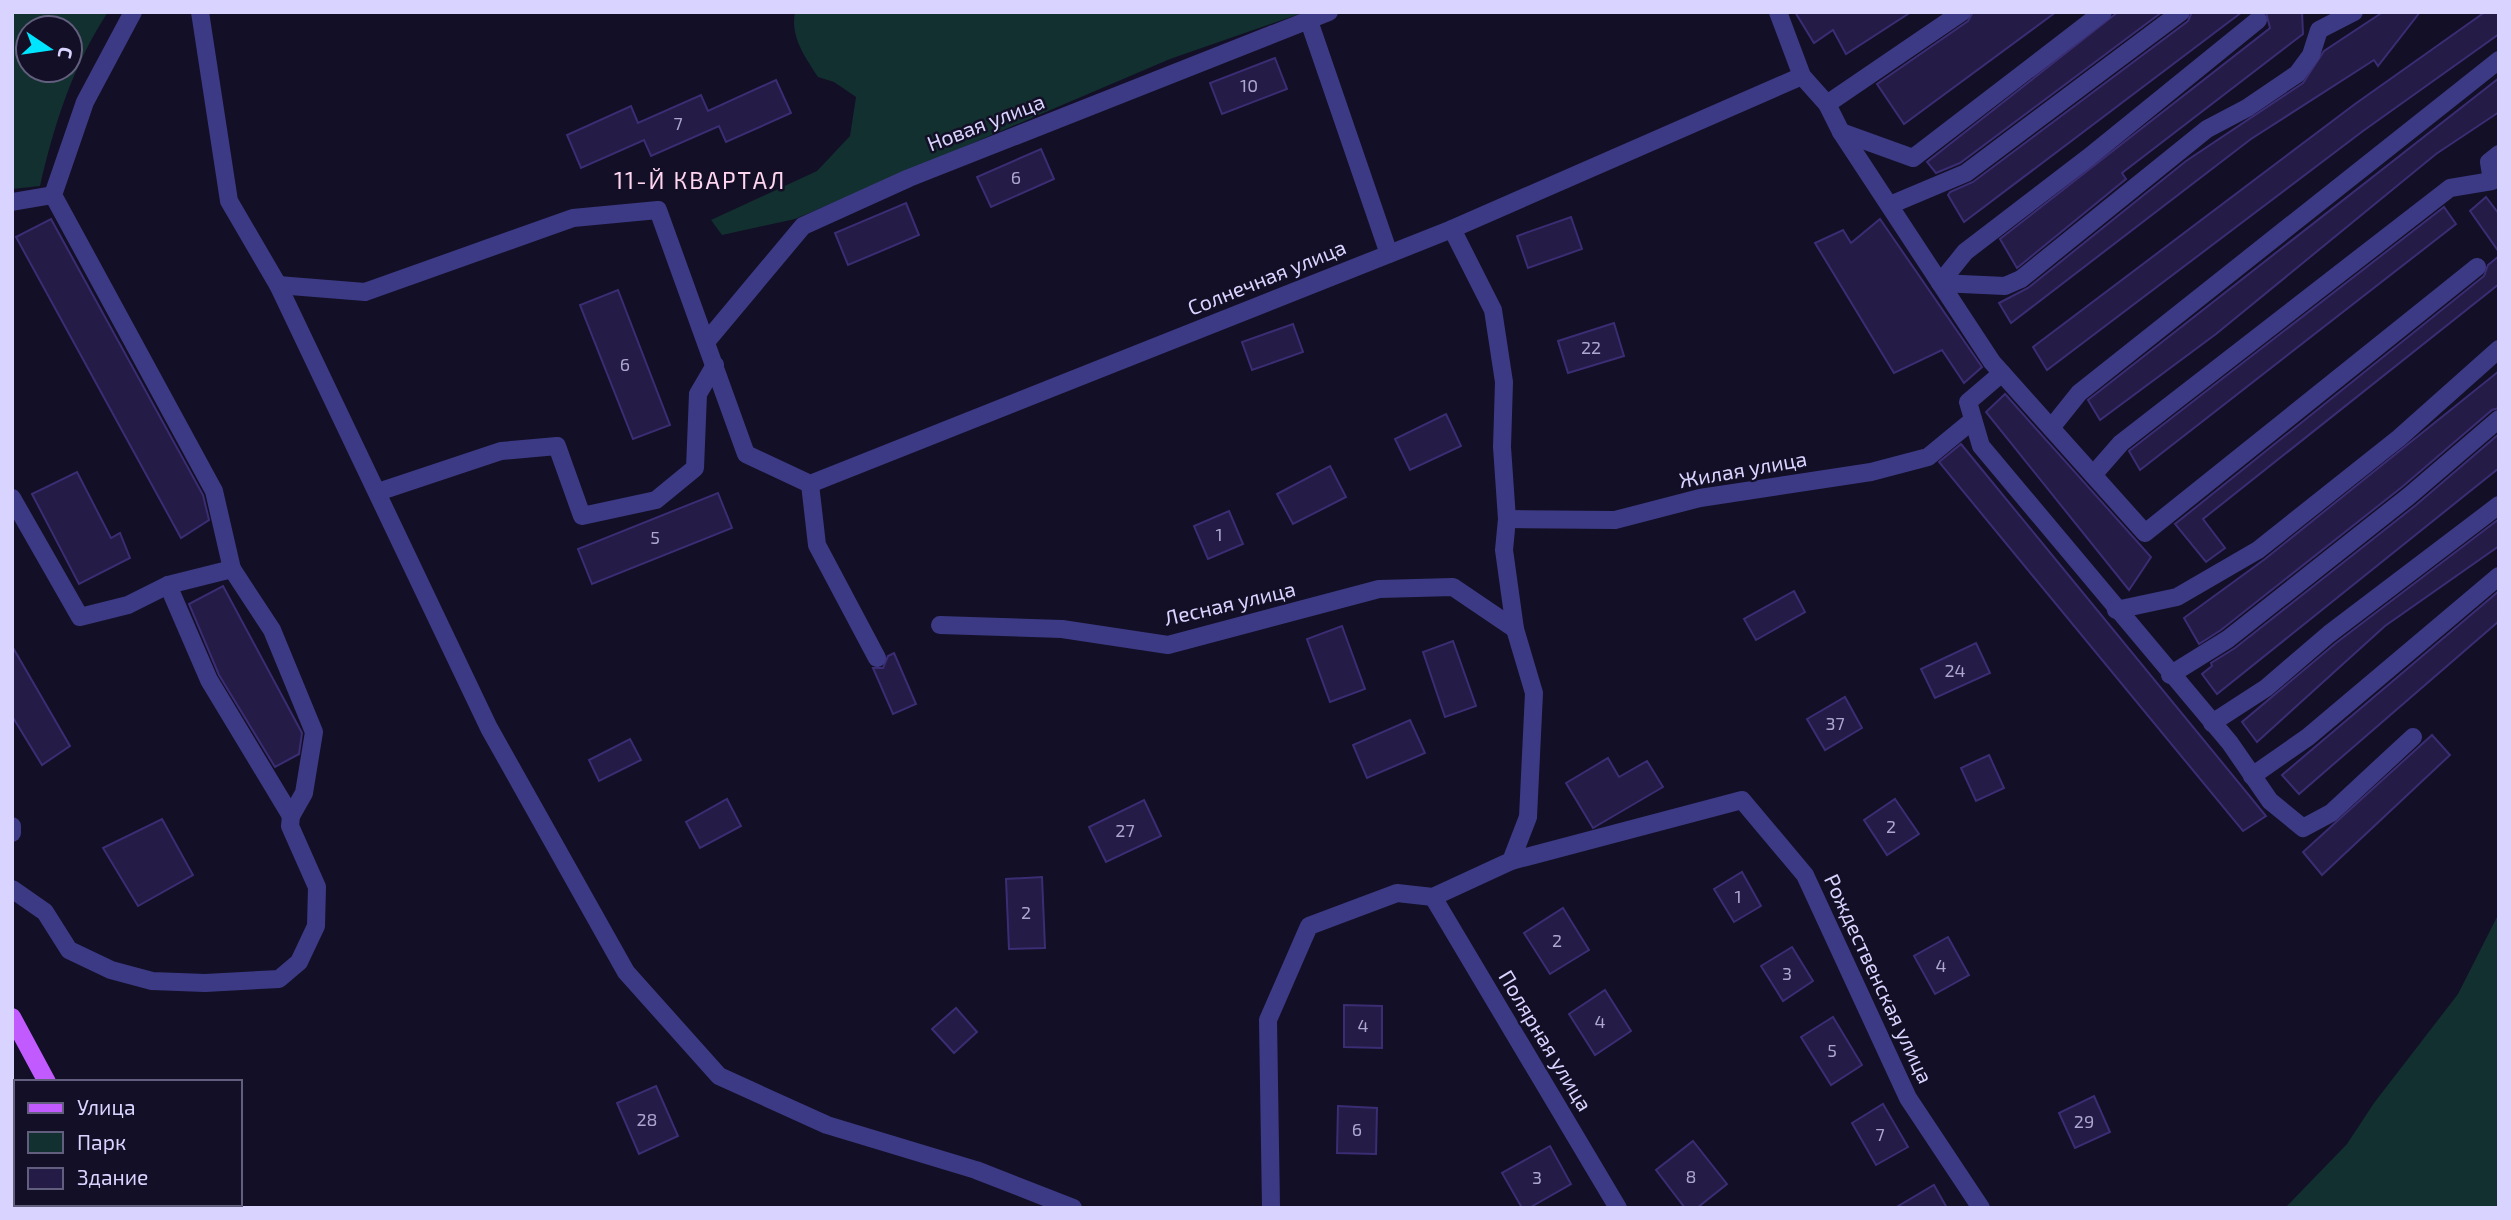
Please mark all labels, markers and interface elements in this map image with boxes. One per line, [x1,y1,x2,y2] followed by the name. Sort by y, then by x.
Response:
[14,14,84,84] north arrow
[54,45,79,61] text: С
[1240,74,1258,96] house number: 10
[923,88,1048,156] street label: Новая улица
[673,112,683,134] house number: 7
[614,166,786,194] district label: 11-Й КВАРТАЛ
[1011,166,1021,188] house number: 6
[1184,233,1350,321] street label: Солнечная улица
[1581,336,1601,358] house number: 22
[620,353,630,375] house number: 6
[1677,445,1809,493] street label: Жилая улица
[1215,523,1223,545] house number: 1
[650,526,660,548] house number: 5
[1162,575,1298,631] street label: Лесная улица
[1944,659,1966,681] house number: 24
[1825,712,1845,734] house number: 37
[1886,815,1896,837] house number: 2
[1115,819,1135,841] house number: 27
[1819,870,1939,1087] street label: Рождественская улица
[1734,885,1742,907] house number: 1
[1021,901,1031,923] house number: 2
[1552,929,1562,951] house number: 2
[1935,954,1947,976] house number: 4
[1782,962,1792,984] house number: 3
[1494,965,1598,1116] street label: Полярная улица
[1594,1010,1606,1032] house number: 4
[1357,1014,1369,1036] house number: 4
[1827,1039,1837,1061] house number: 5
[14,1080,242,1206] legend
[77,1094,136,1119] text: Улица
[636,1108,658,1130] house number: 28
[2074,1110,2094,1132] house number: 29
[1352,1118,1362,1140] house number: 6
[1875,1123,1885,1145] house number: 7
[77,1129,126,1154] text: Парк
[77,1164,148,1189] text: Здание
[1686,1165,1696,1187] house number: 8
[1532,1166,1542,1188] house number: 3

